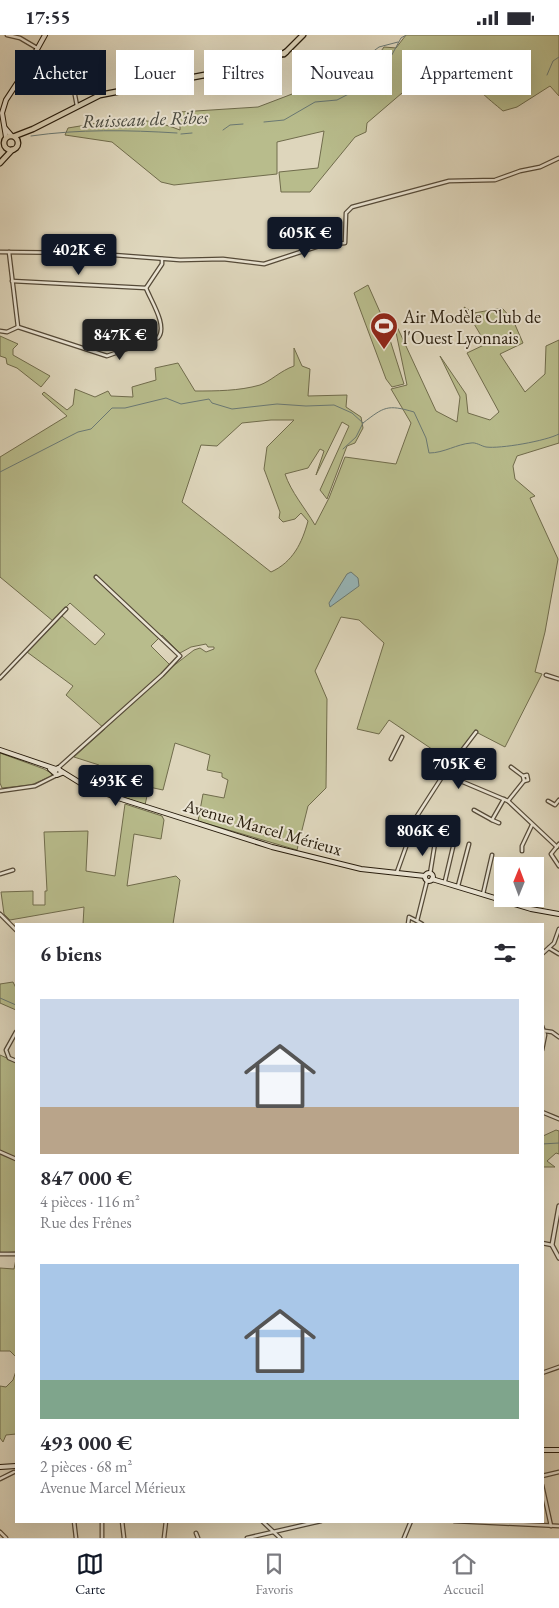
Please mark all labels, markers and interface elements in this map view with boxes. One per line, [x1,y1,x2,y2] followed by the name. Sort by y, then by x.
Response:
[25,5,71,30] text: 17:55
[15,50,106,95] chip: Acheter
[116,50,194,95] chip: Louer
[204,50,282,95] chip: Filtres
[292,50,392,95] chip: Nouveau
[402,50,531,95] chip: Appartement
[81,104,209,134] water label: Ruisseau de Ribes
[264,217,346,259] pin: 605K €
[278,222,332,243] text: 605K €
[38,233,120,276] pin: 402K €
[52,239,106,260] text: 402K €
[402,305,541,349] place label: Air Modèle Club de l'Ouest Lyonnais
[369,311,399,350] sports icon: Air Modèle Club de l'Ouest Lyonnais
[79,319,161,361] pin: 847K €
[93,324,147,345] text: 847K €
[418,747,500,790] pin: 705K €
[432,753,486,774] text: 705K €
[75,765,157,807] pin: 493K €
[89,770,143,791] text: 493K €
[180,793,345,861] street label: Avenue Marcel Mérieux
[382,815,464,857] pin: 806K €
[396,820,450,841] text: 806K €
[494,857,544,907] north arrow
[494,857,544,907] map controls
[491,939,519,967] icon: filters
[40,940,102,967] text: 6 biens
[235,1031,325,1121] icon: home
[40,1164,132,1191] text: 847 000 €
[40,1191,140,1212] text: 4 pièces · 116 m²
[40,1212,132,1233] text: Rue des Frênes
[235,1296,325,1386] icon: home
[40,1429,132,1456] text: 493 000 €
[40,1456,132,1477] text: 2 pièces · 68 m²
[40,1477,186,1498] text: Avenue Marcel Mérieux
[75,1550,105,1598] tab: Carte
[256,1550,293,1598] tab: Favoris
[443,1550,484,1598] tab: Accueil

